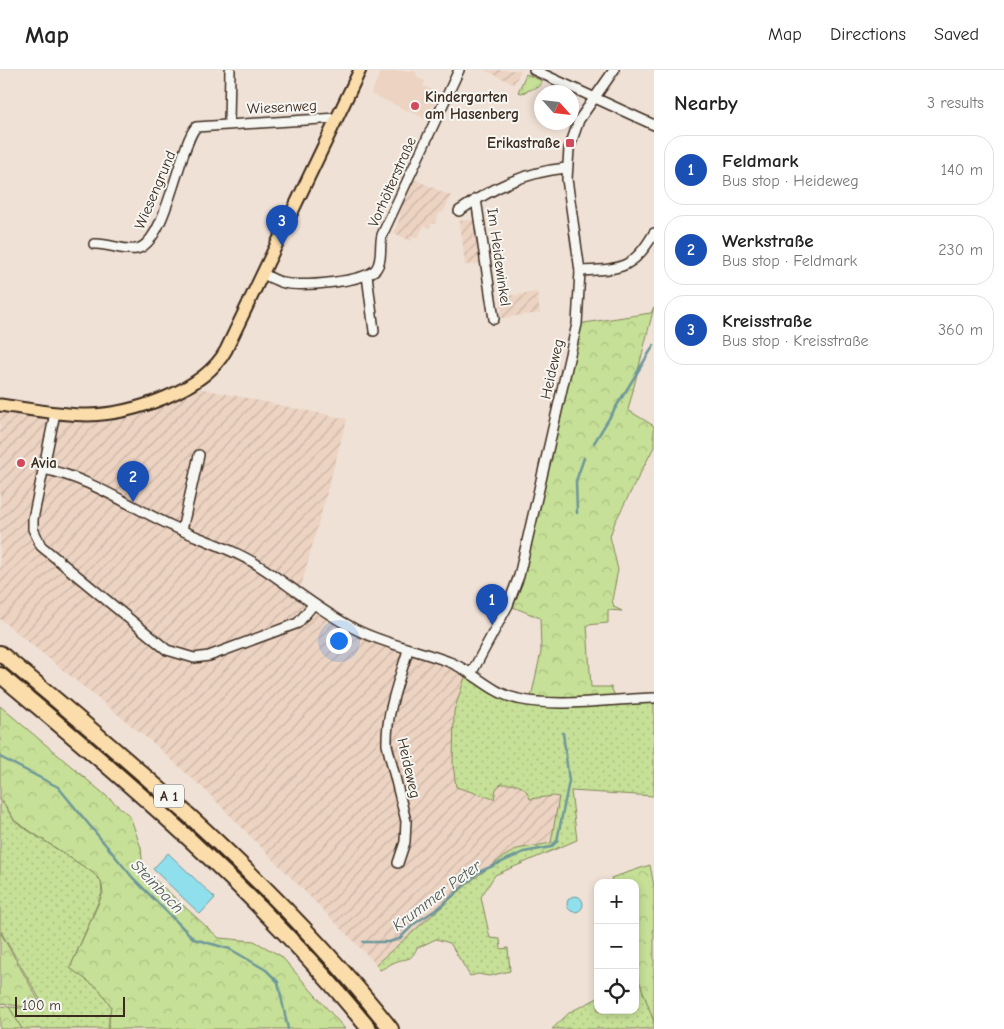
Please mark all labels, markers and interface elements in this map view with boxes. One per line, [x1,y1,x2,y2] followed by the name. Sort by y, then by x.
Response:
[25,21,69,49] text: Map
[768,24,802,45] text: Map
[830,24,906,45] text: Directions
[934,24,979,45] text: Saved
[534,85,579,130] north arrow
[425,88,519,123] place label: Kindergarten am Hasenberg
[674,91,738,115] text: Nearby
[927,94,984,112] text: 3 results
[247,96,317,118] street label: Wiesenweg
[409,100,421,112] marker: Kindergarten am Hasenberg
[364,134,420,230] street label: Vorhölterstraße
[487,134,560,152] place label: Erikastraße
[564,137,576,149] marker: Erikastraße
[130,148,180,232] street label: Wiesengrund
[722,150,798,172] text: Feldmark
[688,161,694,179] text: 1
[941,161,983,179] text: 140 m
[722,172,859,190] text: Bus stop · Heideweg
[266,205,298,246] pin: 3
[483,207,515,307] street label: Im Heidewinkel
[722,230,814,252] text: Werkstraße
[687,241,695,259] text: 2
[938,241,983,259] text: 230 m
[722,252,857,270] text: Bus stop · Feldmark
[722,310,812,332] text: Kreisstraße
[687,321,695,339] text: 3
[938,321,983,339] text: 360 m
[722,332,869,350] text: Bus stop · Kreisstraße
[536,337,568,401] street label: Heideweg
[31,454,57,472] place label: Avia
[15,457,27,469] marker: Avia
[117,461,149,502] pin: 2
[476,584,508,625] pin: 1
[326,628,352,654] your location
[393,736,425,800] street label: Heideweg
[154,784,184,808] road number: A 1
[127,856,187,917] water label: Steinbach
[389,856,485,935] water label: Krummer Peter
[594,879,639,1014] map controls
[594,879,639,924] button: +
[594,924,639,969] button: −
[594,969,639,1014] button: locate
[15,994,125,1017] scale bar
[22,997,61,1014] text: 100 m

